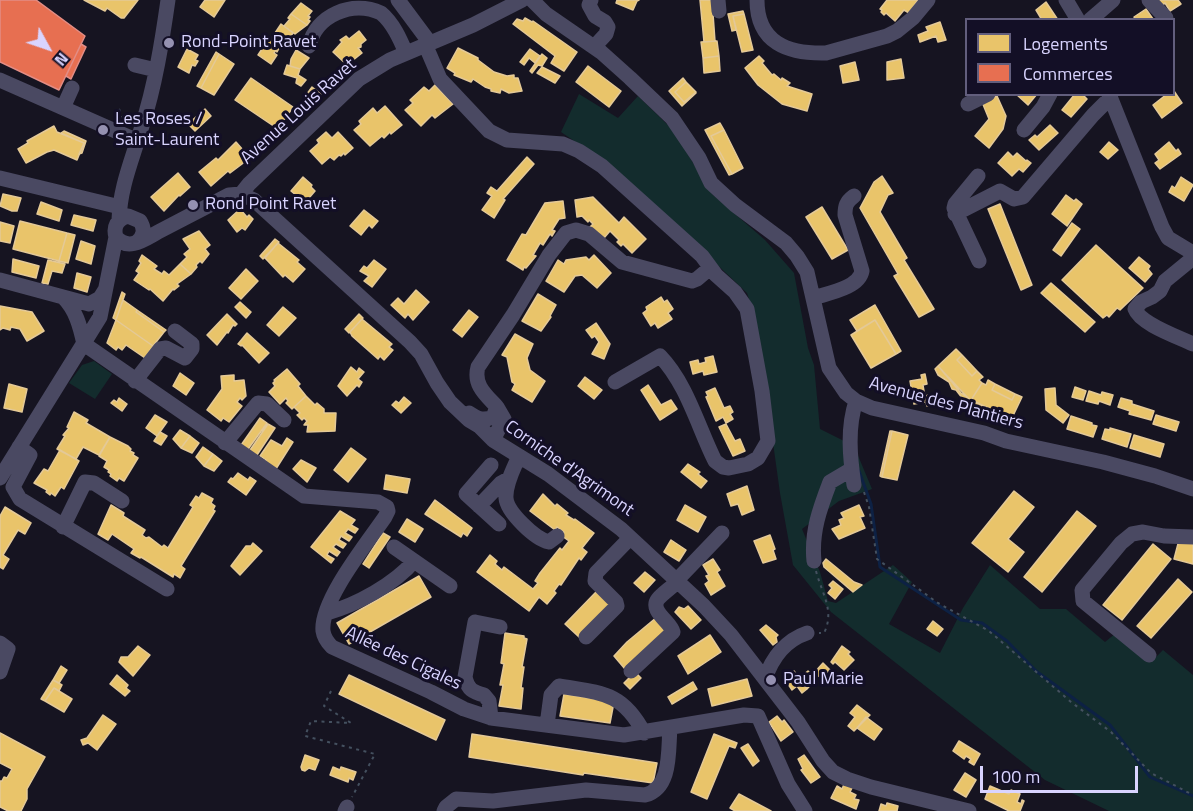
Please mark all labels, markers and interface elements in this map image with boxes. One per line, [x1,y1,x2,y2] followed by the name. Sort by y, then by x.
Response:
[18,18,78,78] north arrow
[965,18,1175,96] legend
[1023,30,1108,57] text: Logements
[181,32,316,54] place label: Rond-Point Ravet
[162,36,176,50] marker: Rond-Point Ravet
[49,48,75,72] text: N
[237,54,361,170] street label: Avenue Louis Ravet
[1023,60,1113,87] text: Commerces
[115,109,219,152] place label: Les Roses / Saint-Laurent
[96,123,110,137] marker: Les Roses / Saint-Laurent
[205,194,336,216] place label: Rond Point Ravet
[186,198,200,212] marker: Rond Point Ravet
[867,373,1025,435] street label: Avenue des Plantiers
[500,416,638,522] street label: Corniche d'Agrimont
[341,623,465,695] street label: Allée des Cigales
[783,669,864,691] place label: Paul Marie
[764,673,778,687] marker: Paul Marie
[983,754,1140,792] scale bar
[991,763,1040,790] text: 100 m

